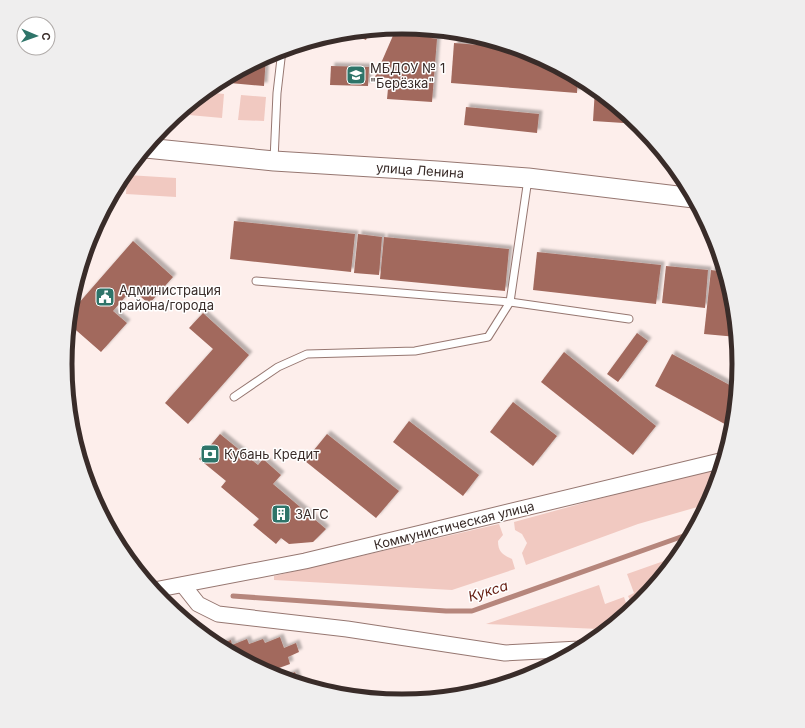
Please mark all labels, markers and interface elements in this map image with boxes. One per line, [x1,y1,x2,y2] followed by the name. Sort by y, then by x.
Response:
[16,16,56,56] north arrow
[39,32,53,41] text: С
[370,60,445,91] place label: МБДОУ № 1 "Берёзка"
[345,64,367,86] school or university icon: МБДОУ № 1 "Берёзка"
[375,159,465,181] street label: улица Ленина
[119,282,221,313] place label: Администрация района/города
[94,286,116,308] public building icon: Администрация района/города
[199,443,221,465] bank icon: Кубань Кредит
[224,446,319,462] place label: Кубань Кредит
[372,497,536,553] street label: Коммунистическая улица
[270,503,292,525] building icon: ЗАГС
[295,506,329,522] place label: ЗАГС
[466,576,510,605] water label: Кукса

